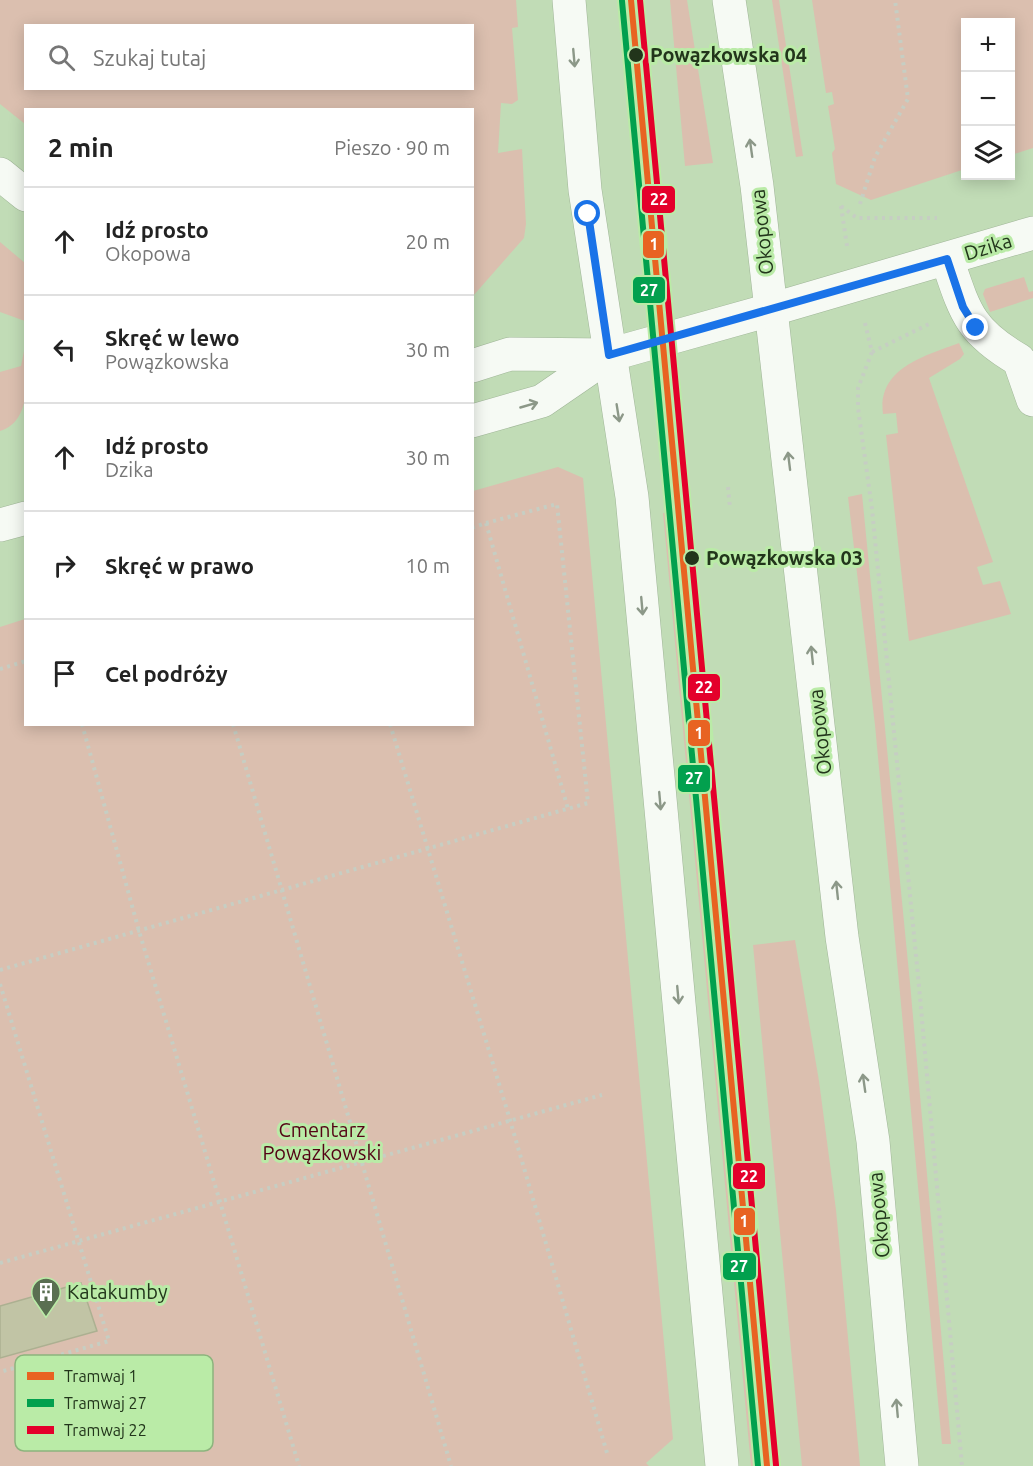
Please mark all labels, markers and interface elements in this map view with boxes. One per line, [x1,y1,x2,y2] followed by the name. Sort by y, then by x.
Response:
[961,18,1015,180] map controls
[961,18,1015,72] button: +
[24,24,474,90] search box
[45,41,78,74] icon: search
[650,43,807,66] place label: Powązkowska 04
[93,45,206,70] text: Szukaj tutaj
[627,46,645,64] marker: Powązkowska 04
[569,48,580,68] one-way arrow
[961,72,1015,126] button: −
[961,126,1015,180] button: layers
[48,133,114,162] text: 2 min
[334,136,450,159] text: Pieszo · 90 m
[746,139,757,158] one-way arrow
[641,185,676,214] line badge: 22
[746,188,777,276] street label: Okopowa
[650,190,668,208] text: 22
[574,200,600,226] route start
[105,217,209,242] text: Idź prosto
[48,225,81,258] icon: ahead
[961,228,1014,265] street label: Dzika
[406,230,450,253] text: 20 m
[642,230,665,259] line badge: 1
[649,235,659,253] text: 1
[105,242,191,265] text: Okopowa
[632,276,666,304] line badge: 27
[640,281,658,299] text: 27
[962,314,988,340] route end
[105,325,239,350] text: Skręć w lewo
[48,333,81,366] icon: left
[406,338,450,361] text: 30 m
[105,350,229,373] text: Powązkowska
[519,399,538,410] one-way arrow
[613,403,624,422] one-way arrow
[105,433,209,458] text: Idź prosto
[48,441,81,474] icon: ahead
[406,446,450,469] text: 30 m
[784,451,795,471] one-way arrow
[105,458,154,481] text: Dzika
[706,546,863,569] place label: Powązkowska 03
[48,549,81,582] icon: right
[683,549,701,567] marker: Powązkowska 03
[105,553,254,578] text: Skręć w prawo
[406,554,450,577] text: 10 m
[637,596,648,616] one-way arrow
[806,645,817,665] one-way arrow
[48,657,81,690] icon: arrive
[105,661,228,686] text: Cel podróży
[687,673,721,702] line badge: 22
[695,678,713,696] text: 22
[804,688,835,776] street label: Okopowa
[687,719,711,747] line badge: 1
[694,724,704,742] text: 1
[677,764,711,793] line badge: 27
[685,769,703,787] text: 27
[655,790,666,810] one-way arrow
[831,881,842,901] one-way arrow
[673,984,684,1004] one-way arrow
[858,1074,869,1094] one-way arrow
[263,1118,381,1164] park label: Cmentarz Powązkowski
[732,1162,766,1190] line badge: 22
[740,1167,758,1185] text: 22
[863,1171,894,1259] street label: Okopowa
[733,1207,756,1236] line badge: 1
[739,1212,749,1230] text: 1
[722,1252,757,1281] line badge: 27
[730,1257,748,1275] text: 27
[30,1276,62,1318] building icon: Katakumby
[67,1280,168,1303] place label: Katakumby
[15,1355,213,1451] legend
[64,1367,138,1385] text: Tramwaj 1
[64,1394,147,1412] text: Tramwaj 27
[891,1398,902,1418] one-way arrow
[64,1421,147,1439] text: Tramwaj 22

